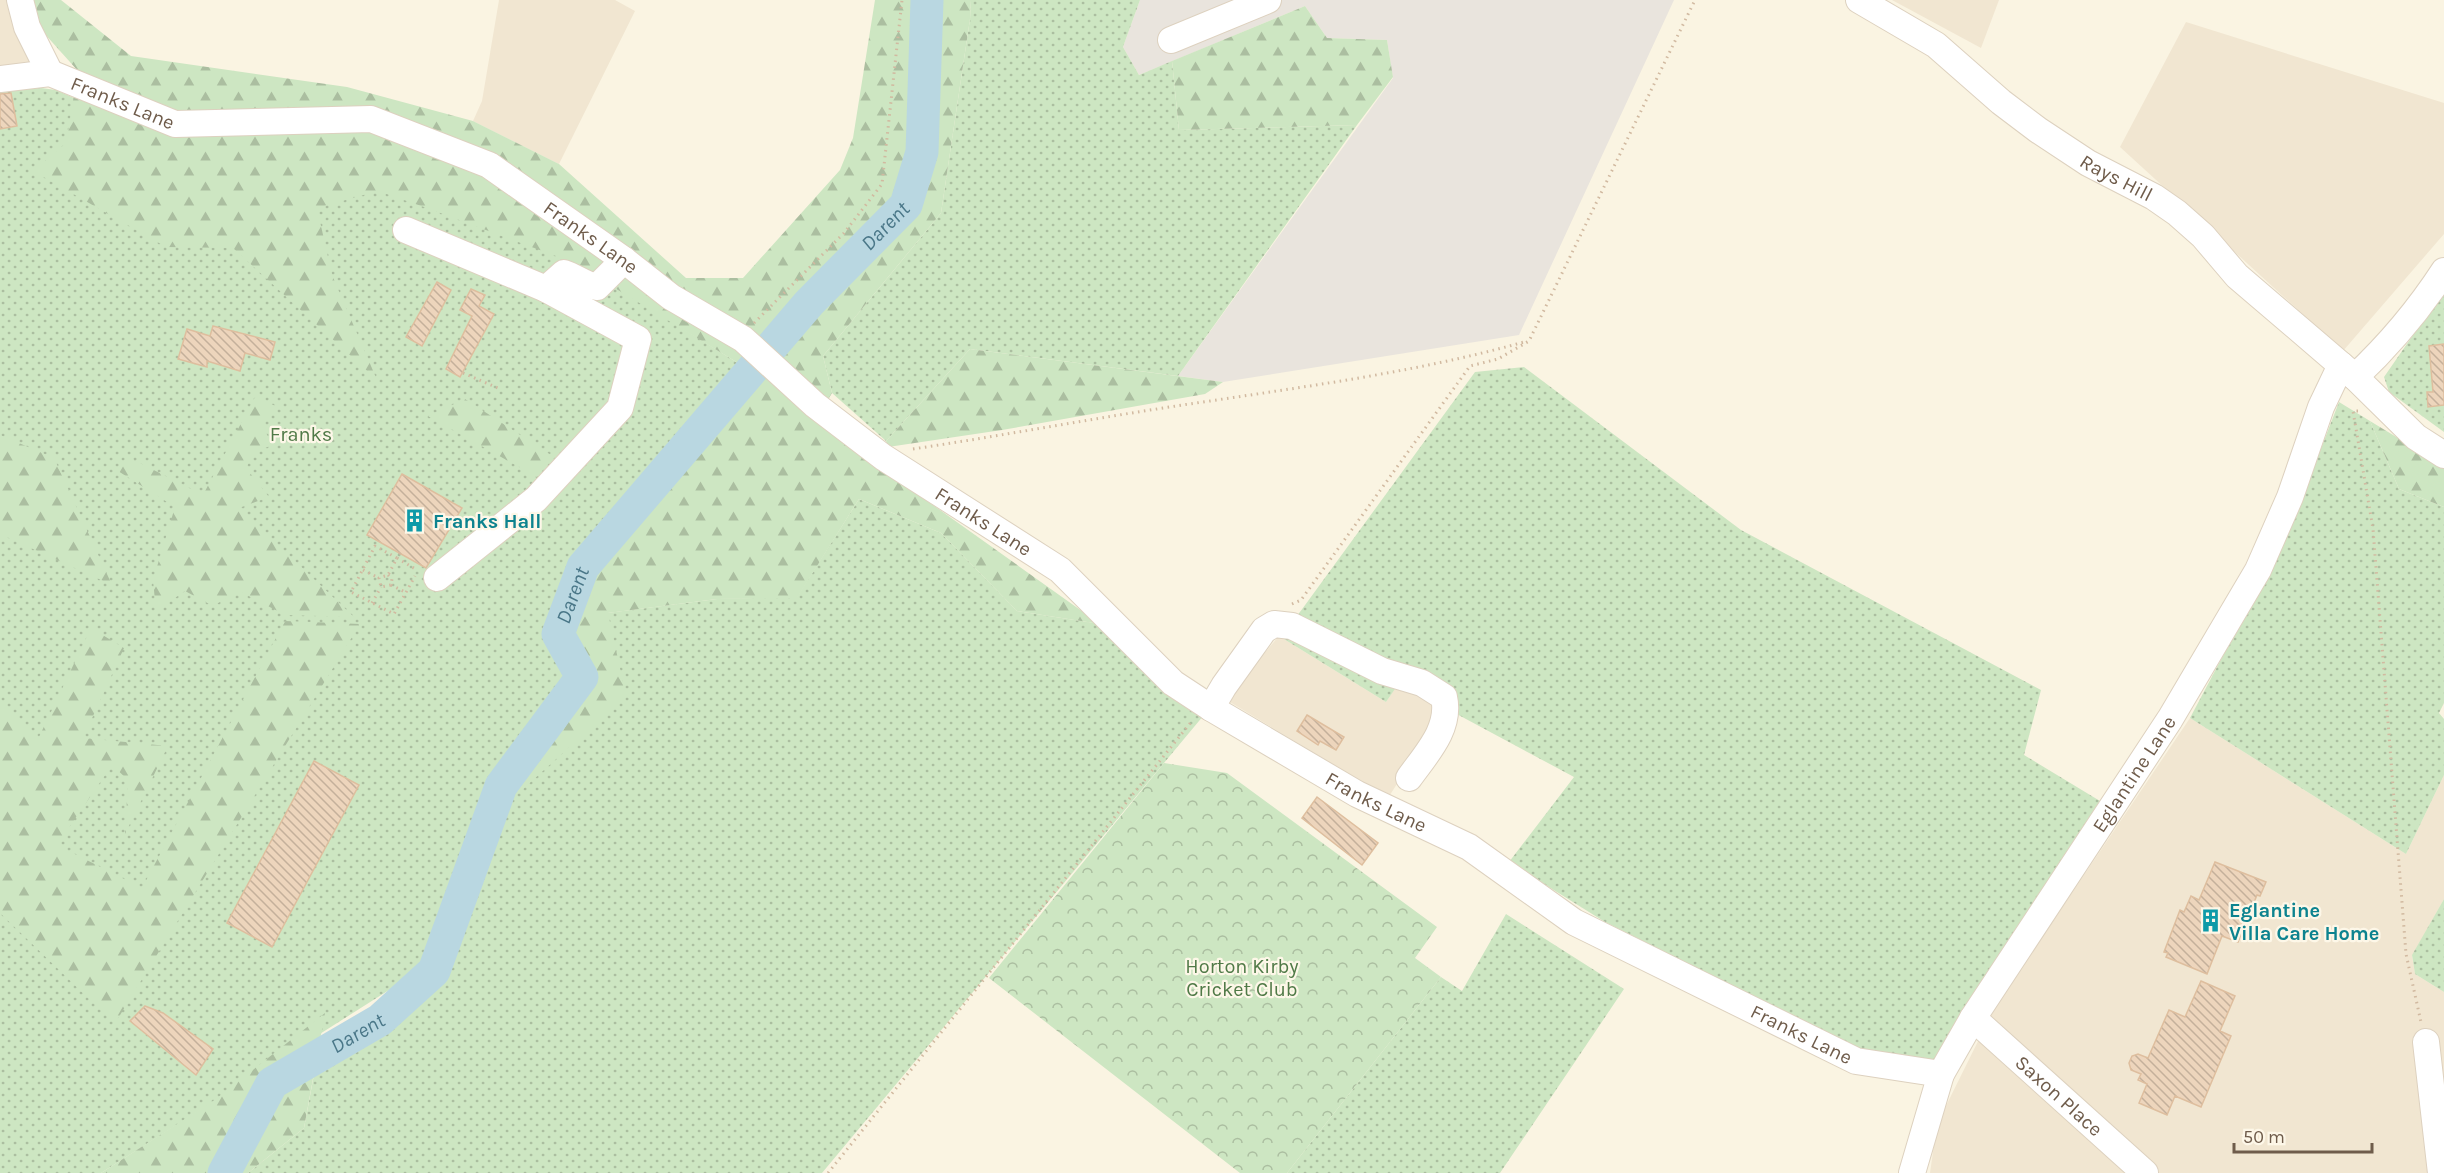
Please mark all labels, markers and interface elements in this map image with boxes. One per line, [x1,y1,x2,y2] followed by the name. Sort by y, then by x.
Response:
[68,71,178,134] street label: Franks Lane
[2076,149,2157,206] street label: Rays Hill
[540,196,643,278] street label: Franks Lane
[856,196,915,255] water label: Darent
[270,423,332,446] park label: Franks
[931,482,1036,561] street label: Franks Lane
[402,508,428,534] building icon: Franks Hall
[433,510,541,533] place label: Franks Hall
[551,563,594,627] water label: Darent
[2087,711,2180,836] street label: Eglantine Lane
[1322,767,1430,837] street label: Franks Lane
[2229,899,2379,945] place label: Eglantine Villa Care Home
[2198,908,2224,934] building icon: Eglantine Villa Care Home
[1185,955,1299,1001] park label: Horton Kirby Cricket Club
[1747,1000,1856,1069] street label: Franks Lane
[326,1008,390,1058] water label: Darent
[2011,1050,2108,1141] street label: Saxon Place
[2234,1116,2372,1154] scale bar
[2243,1126,2285,1148] text: 50 m

